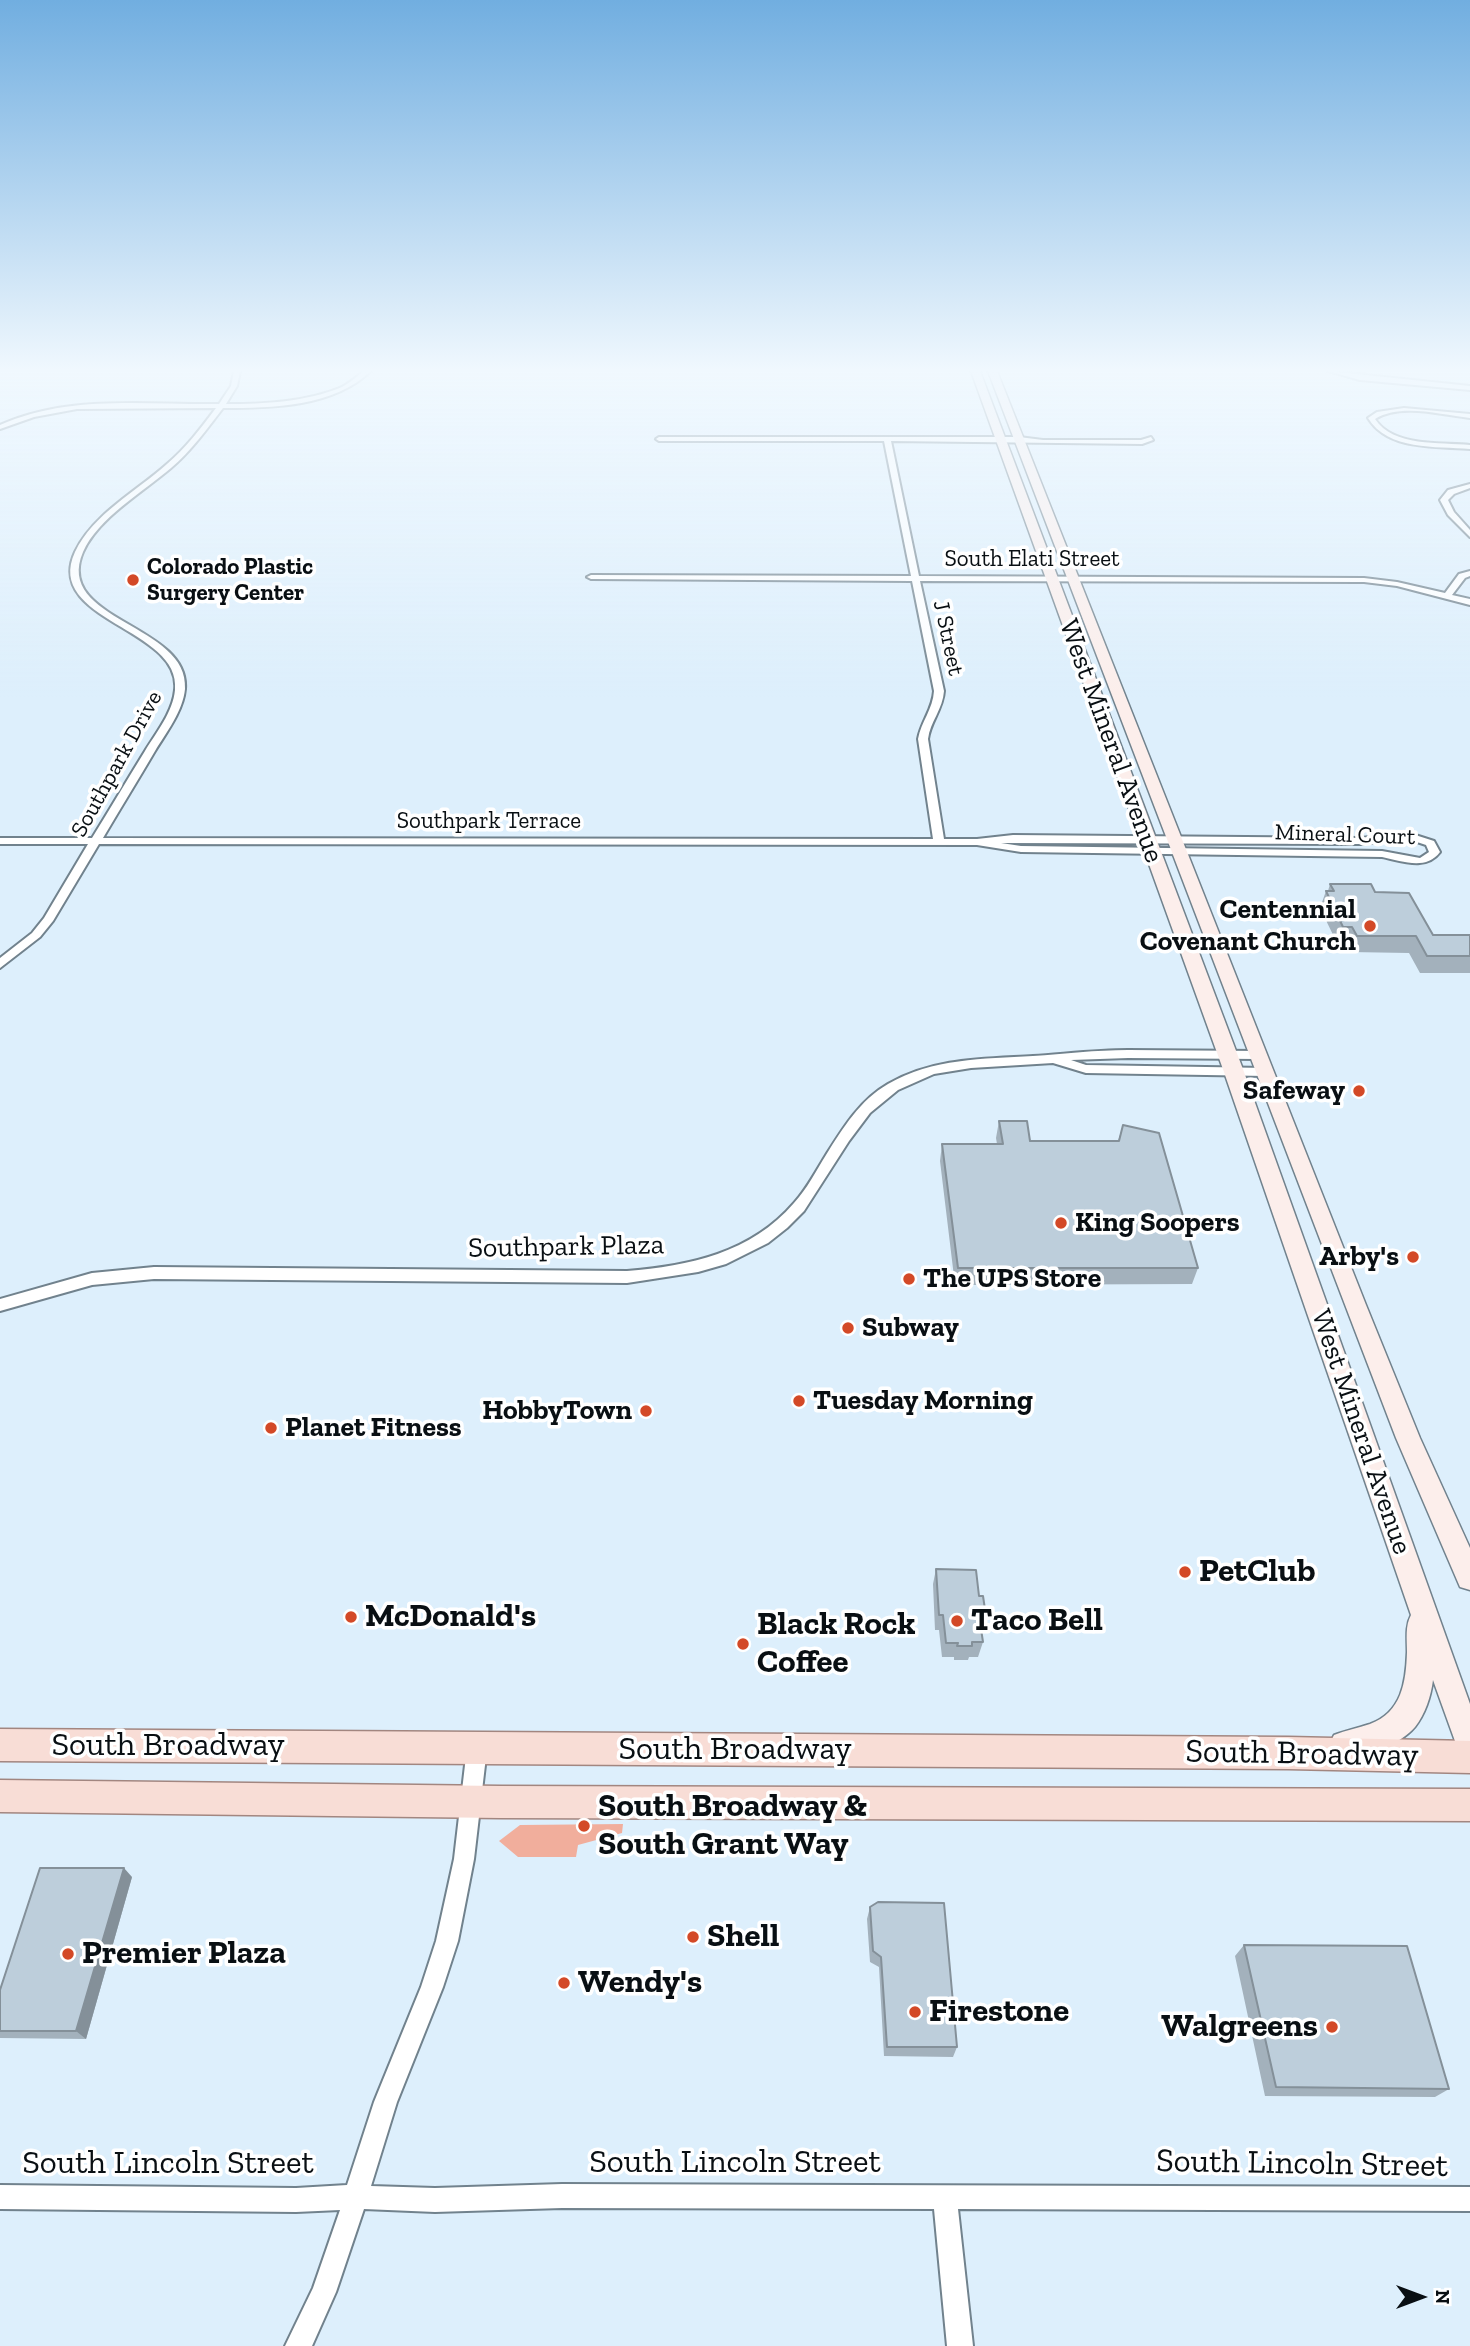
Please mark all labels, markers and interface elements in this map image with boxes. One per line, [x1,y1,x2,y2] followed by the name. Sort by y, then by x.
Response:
[944,545,1120,573] street label: South Elati Street
[147,553,313,607] place label: Colorado Plastic Surgery Center
[125,572,141,588] marker: Colorado Plastic Surgery Center
[927,598,969,678] street label: J Street
[1051,615,1171,867] street label: West Mineral Avenue
[65,686,169,842] street label: Southpark Drive
[397,807,581,835] street label: Southpark Terrace
[1274,819,1416,851] street label: Mineral Court
[1140,893,1356,959] place label: Centennial Covenant Church
[1362,918,1378,934] marker: Centennial Covenant Church
[1243,1074,1345,1108] place label: Safeway
[1351,1083,1367,1099] marker: Safeway
[1075,1206,1240,1240] place label: King Soopers
[1053,1215,1069,1231] marker: King Soopers
[468,1228,664,1266] street label: Southpark Plaza
[1319,1240,1399,1274] place label: Arby's
[1405,1249,1421,1265] marker: Arby's
[923,1262,1101,1296] place label: The UPS Store
[901,1271,917,1287] marker: The UPS Store
[1303,1305,1419,1559] street label: West Mineral Avenue
[862,1311,959,1345] place label: Subway
[840,1320,856,1336] marker: Subway
[813,1384,1033,1418] place label: Tuesday Morning
[791,1393,807,1409] marker: Tuesday Morning
[482,1394,632,1428] place label: HobbyTown
[638,1403,654,1419] marker: HobbyTown
[285,1411,462,1445] place label: Planet Fitness
[263,1420,279,1436] marker: Planet Fitness
[1199,1552,1315,1592] place label: PetClub
[1177,1564,1193,1580] marker: PetClub
[365,1597,536,1637] place label: McDonald's
[971,1601,1103,1641] place label: Taco Bell
[757,1605,915,1683] place label: Black Rock Coffee
[343,1609,359,1625] marker: McDonald's
[949,1613,965,1629] marker: Taco Bell
[735,1636,751,1652] marker: Black Rock Coffee
[51,1726,285,1766] street label: South Broadway
[618,1730,852,1770] street label: South Broadway
[1185,1732,1419,1776] street label: South Broadway
[598,1787,867,1865] place label: South Broadway & South Grant Way
[576,1818,592,1834] marker: South Broadway & South Grant Way
[707,1917,779,1957] place label: Shell
[685,1929,701,1945] marker: Shell
[82,1934,286,1974] place label: Premier Plaza
[60,1946,76,1962] marker: Premier Plaza
[578,1963,702,2003] place label: Wendy's
[556,1975,572,1991] marker: Wendy's
[929,1992,1069,2032] place label: Firestone
[907,2004,923,2020] marker: Firestone
[1161,2007,1318,2047] place label: Walgreens
[1324,2019,1340,2035] marker: Walgreens
[1156,2142,1448,2186] street label: South Lincoln Street
[589,2143,881,2183] street label: South Lincoln Street
[22,2144,314,2184] street label: South Lincoln Street
[1386,2262,1456,2332] north arrow
[1431,2290,1454,2304] text: N

